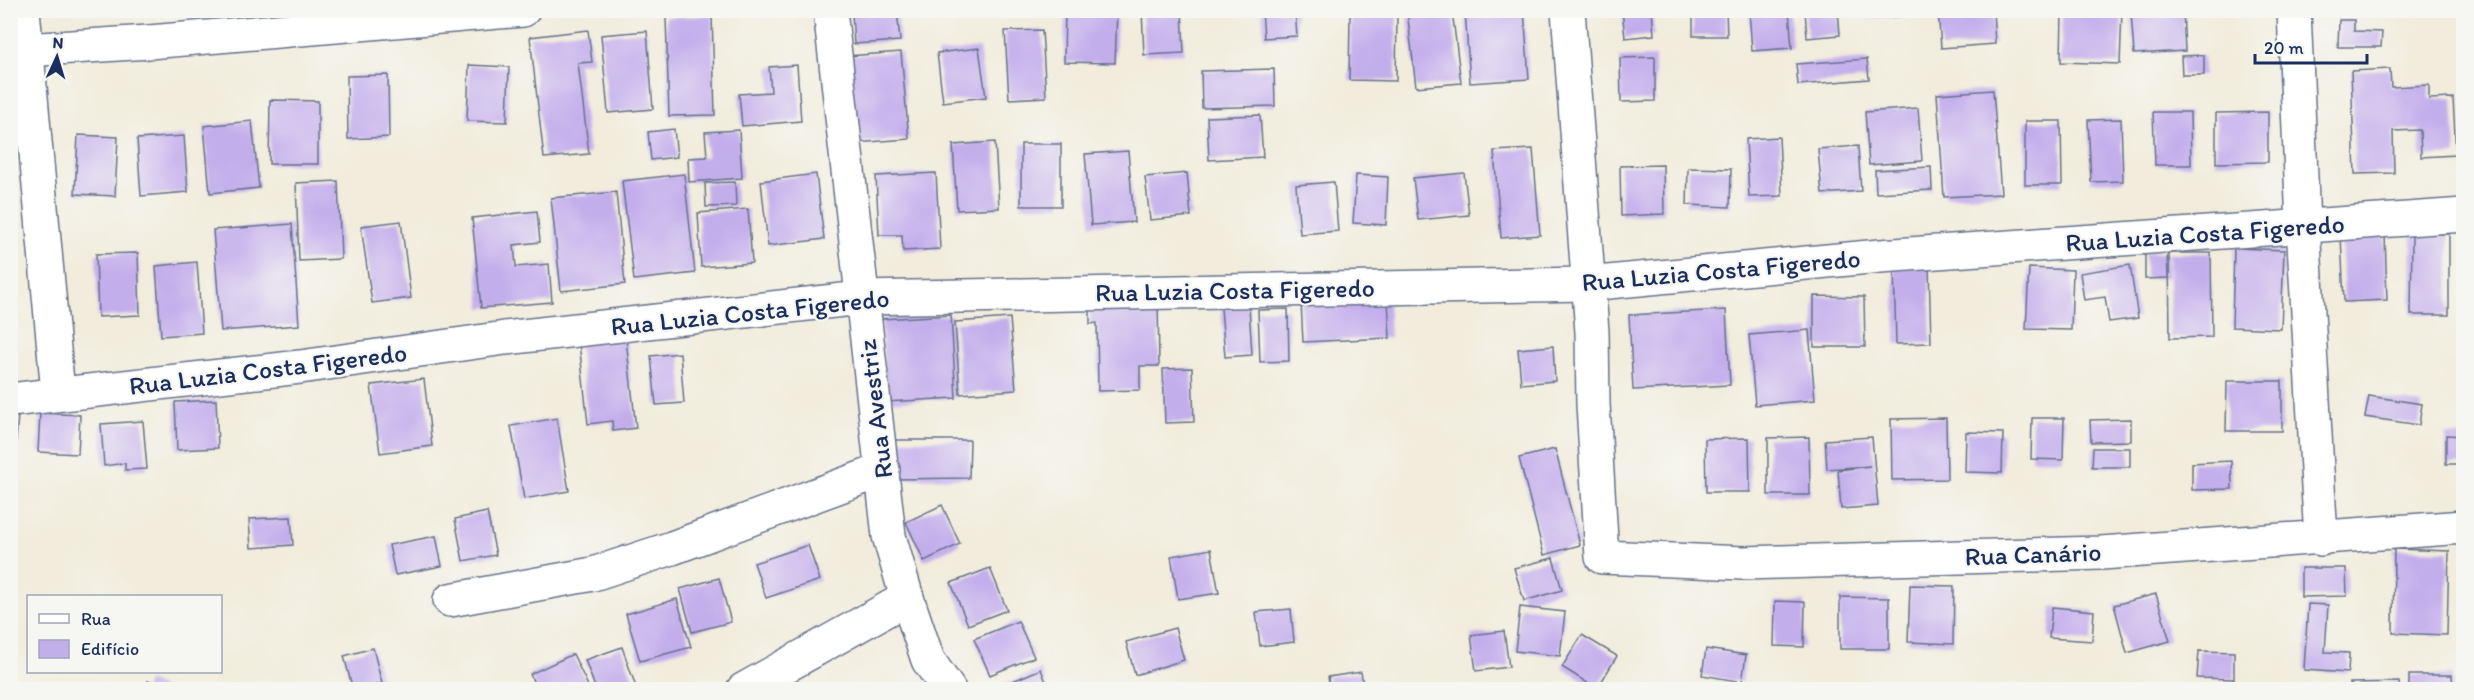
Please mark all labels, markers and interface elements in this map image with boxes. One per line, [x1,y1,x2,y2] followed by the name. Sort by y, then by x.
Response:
[27,27,87,87] north arrow
[2255,27,2368,65] scale bar
[52,33,64,52] text: N
[2264,37,2304,59] text: 20 m
[2064,207,2346,259] street label: Rua Luzia Costa Figeredo
[1580,242,1862,298] street label: Rua Luzia Costa Figeredo
[1095,272,1375,308] street label: Rua Luzia Costa Figeredo
[609,281,891,343] street label: Rua Luzia Costa Figeredo
[127,336,409,402] street label: Rua Luzia Costa Figeredo
[851,338,899,480] street label: Rua Avestriz
[1964,536,2102,572] street label: Rua Canário
[27,595,222,673] legend
[81,608,111,630] text: Rua
[81,638,139,660] text: Edifício

